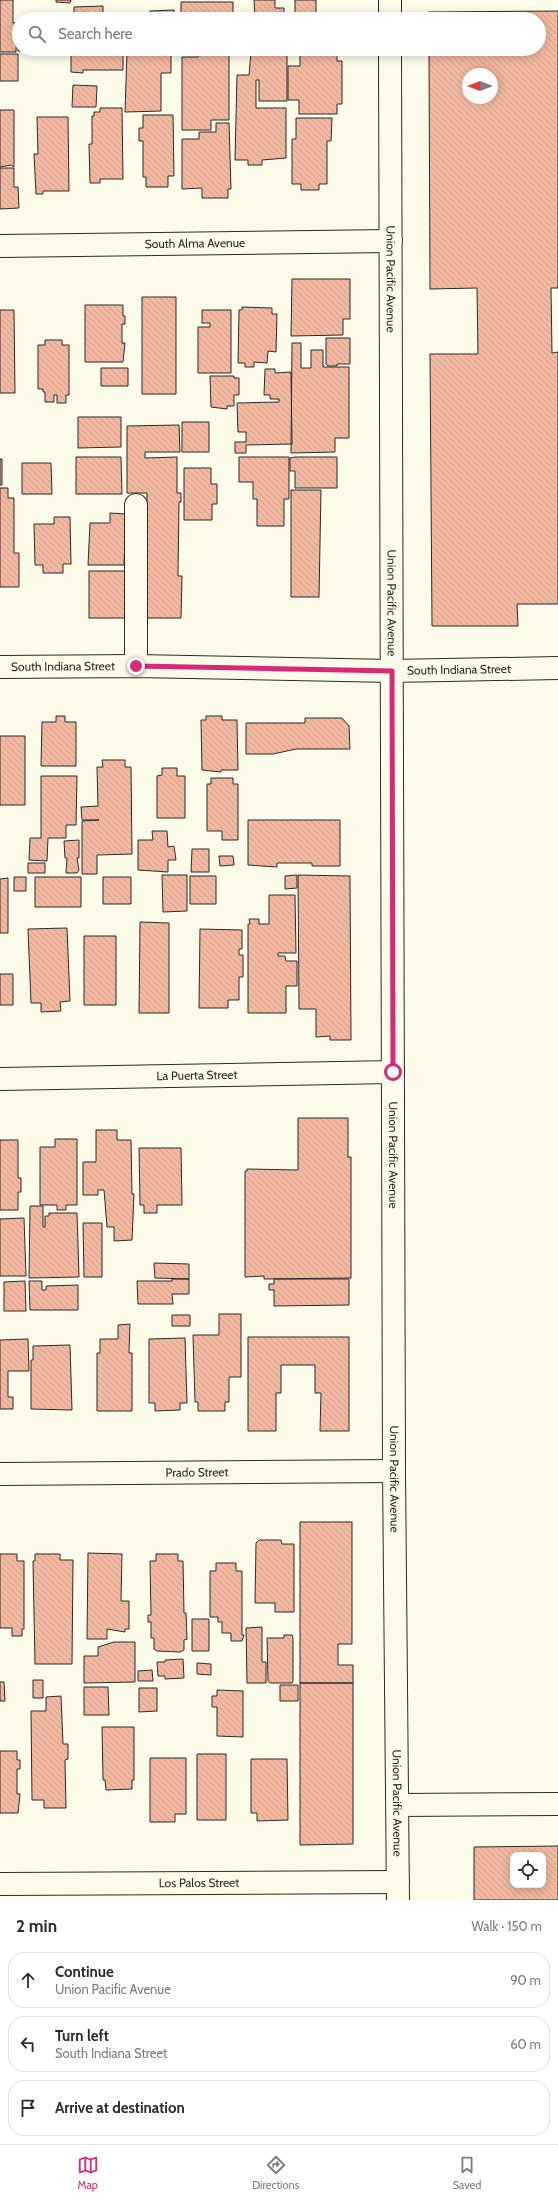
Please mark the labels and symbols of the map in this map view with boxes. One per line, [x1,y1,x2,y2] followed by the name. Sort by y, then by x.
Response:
[462,68,498,104] north arrow
[383,225,399,333] street label: Union Pacific Avenue
[145,235,245,251] street label: South Alma Avenue
[384,549,400,657] street label: Union Pacific Avenue
[127,657,145,675] route end
[11,658,115,674] street label: South Indiana Street
[407,661,511,678] street label: South Indiana Street
[384,1063,402,1081] route start
[156,1067,238,1083] street label: La Puerta Street
[386,1101,401,1209] street label: Union Pacific Avenue
[387,1425,403,1533] street label: Union Pacific Avenue
[165,1464,229,1480] street label: Prado Street
[390,1749,406,1857] street label: Union Pacific Avenue
[159,1875,239,1890] street label: Los Palos Street

